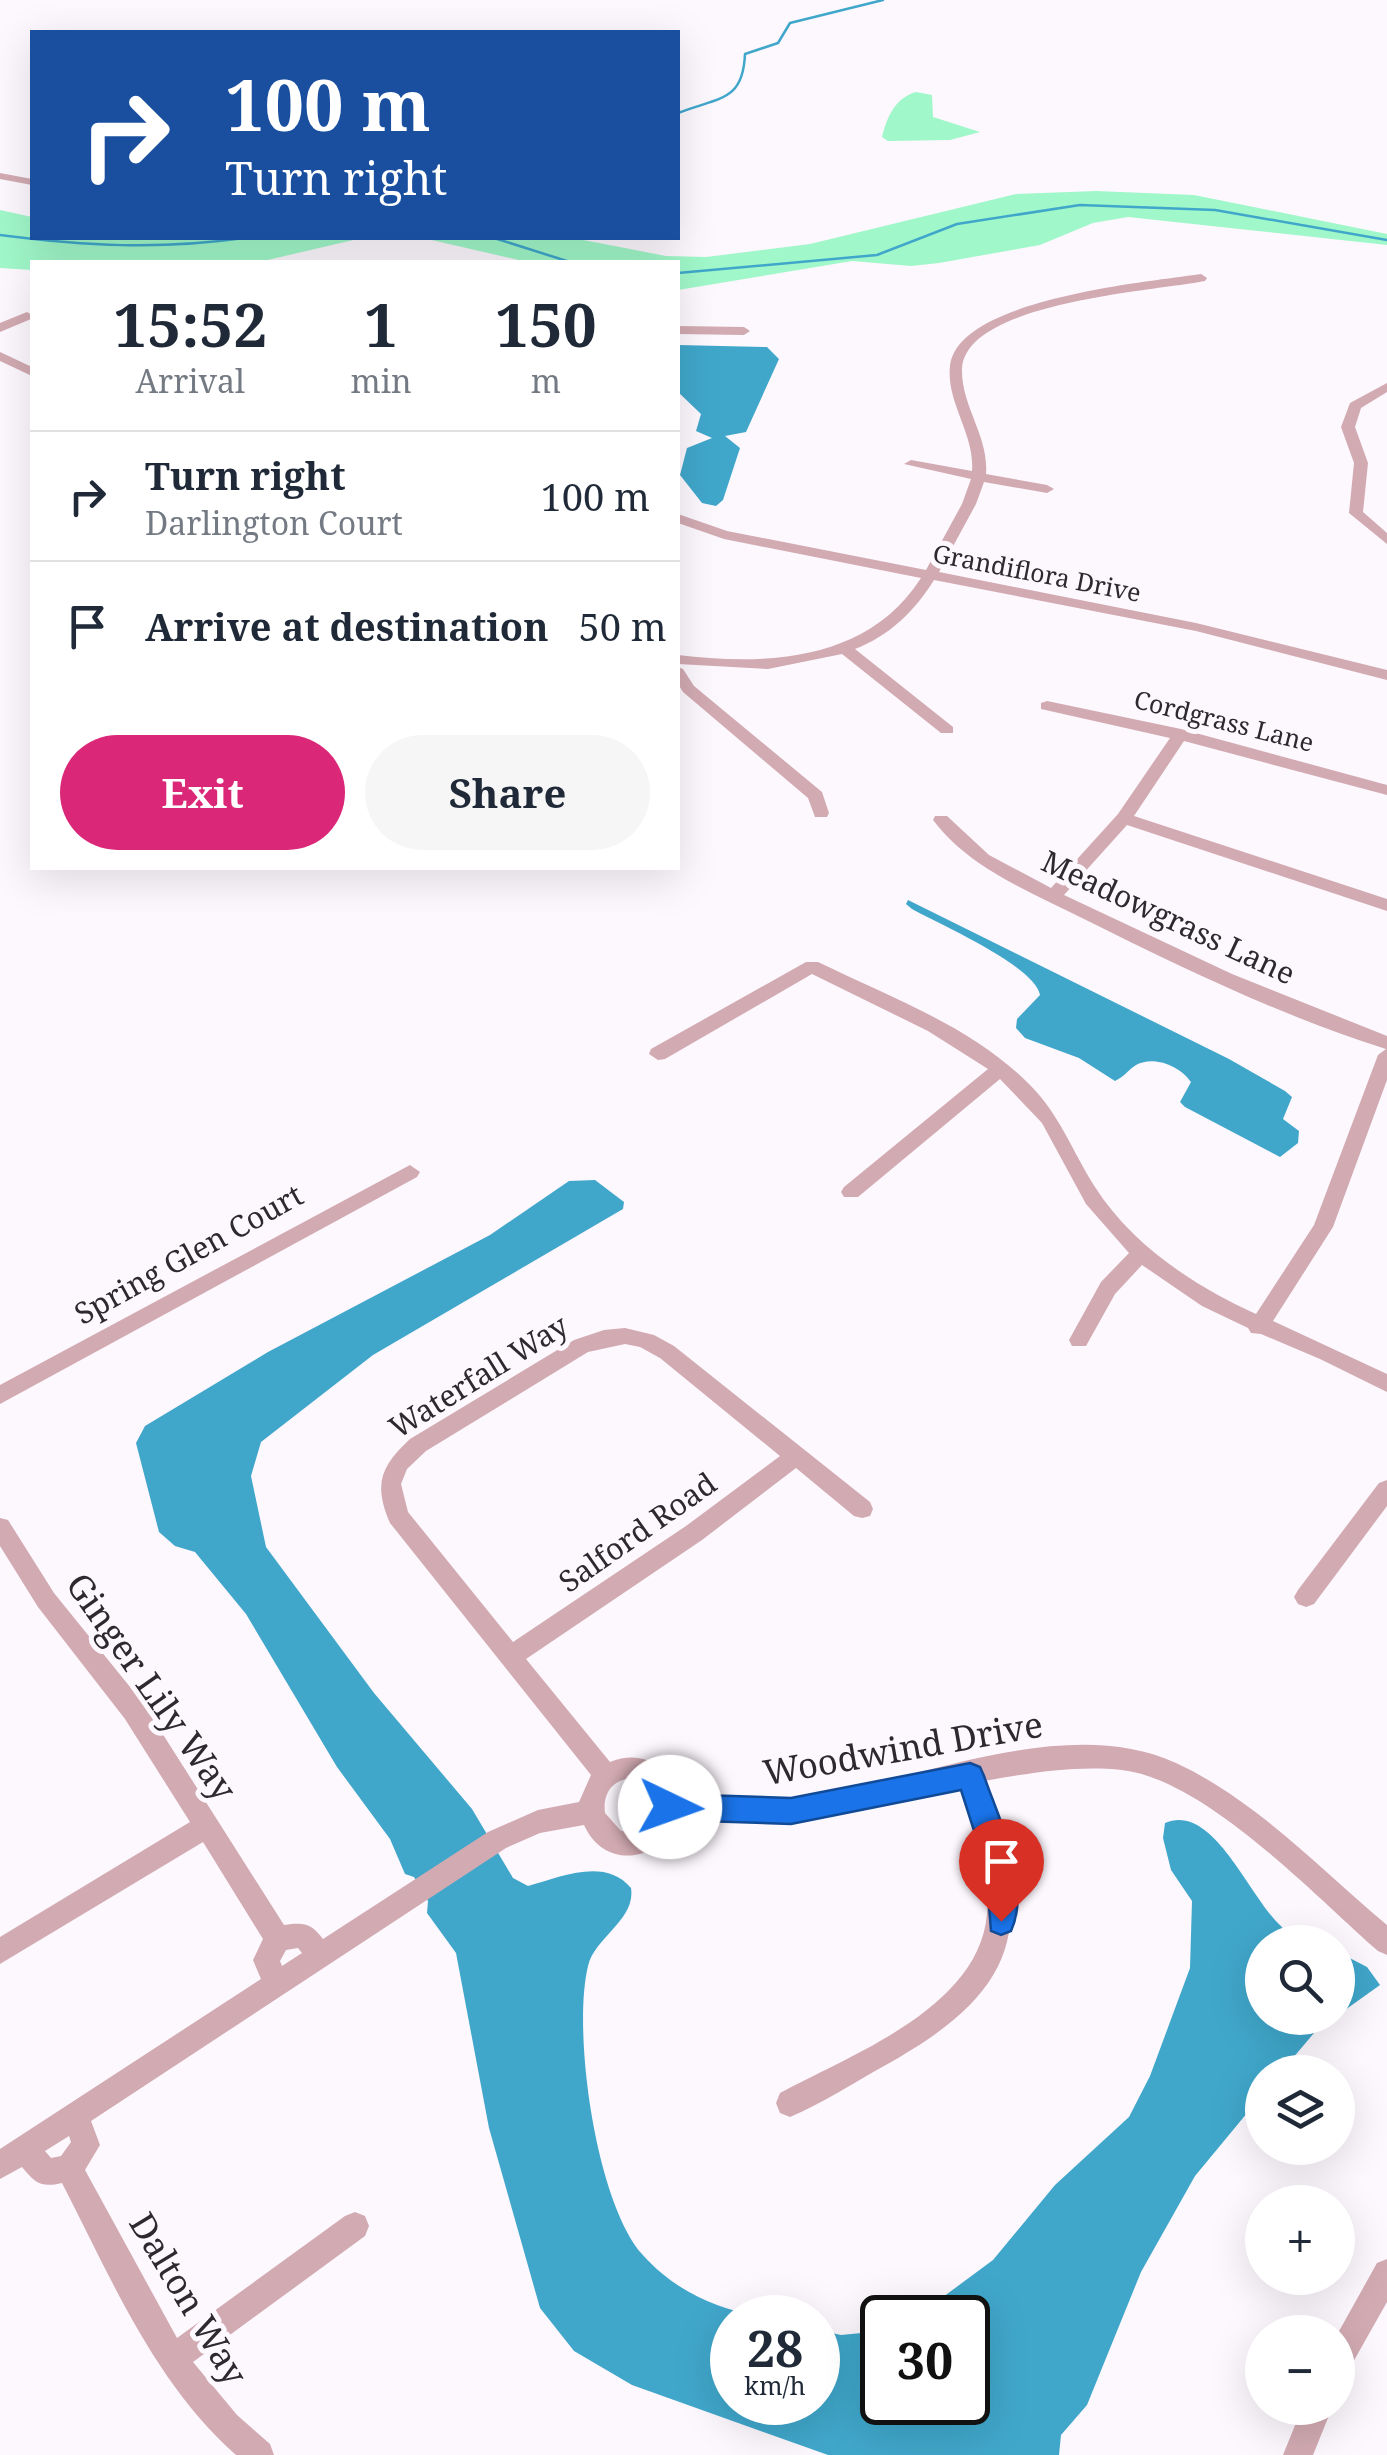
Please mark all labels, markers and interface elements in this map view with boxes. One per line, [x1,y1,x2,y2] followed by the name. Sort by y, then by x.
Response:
[225,56,431,152] text: 100 m
[60,70,190,200] icon: right
[225,147,447,208] text: Turn right
[113,283,267,365] text: 15:52
[364,283,398,365] text: 1
[495,283,597,365] text: 150
[136,359,245,402] text: Arrival
[351,359,412,402] text: min
[531,359,561,402] text: m
[145,449,346,501] text: Turn right
[60,469,115,524] icon: right
[540,470,650,522] text: 100 m
[145,501,403,544] text: Darlington Court
[930,535,1144,609] street label: Grandiflora Drive
[60,599,115,654] icon: arrive
[145,600,549,652] text: Arrive at destination
[579,600,667,652] text: 50 m
[1131,681,1318,759] street label: Cordgrass Lane
[60,735,345,850] button: Exit
[365,735,650,850] button: Share
[1035,840,1302,993] street label: Meadowgrass Lane
[67,1174,310,1333] street label: Spring Glen Court
[381,1304,576,1447] street label: Waterfall Way
[550,1462,724,1601] street label: Salford Road
[56,1563,248,1809] street label: Ginger Lily Way
[759,1700,1046,1795] street label: Woodwind Drive
[618,1755,722,1859] position arrow
[959,1819,1044,1922] pin
[974,1834,1029,1889] icon: arrive
[1245,1925,1355,2425] map controls
[1245,1925,1355,2035] button: search
[1245,2055,1355,2165] button: layers
[1245,2185,1355,2295] button: +
[119,2203,259,2393] street label: Dalton Way
[860,2295,990,2425] speed limit sign: 30
[747,2314,803,2382] text: 28
[1245,2315,1355,2425] button: −
[744,2368,806,2402] text: km/h

